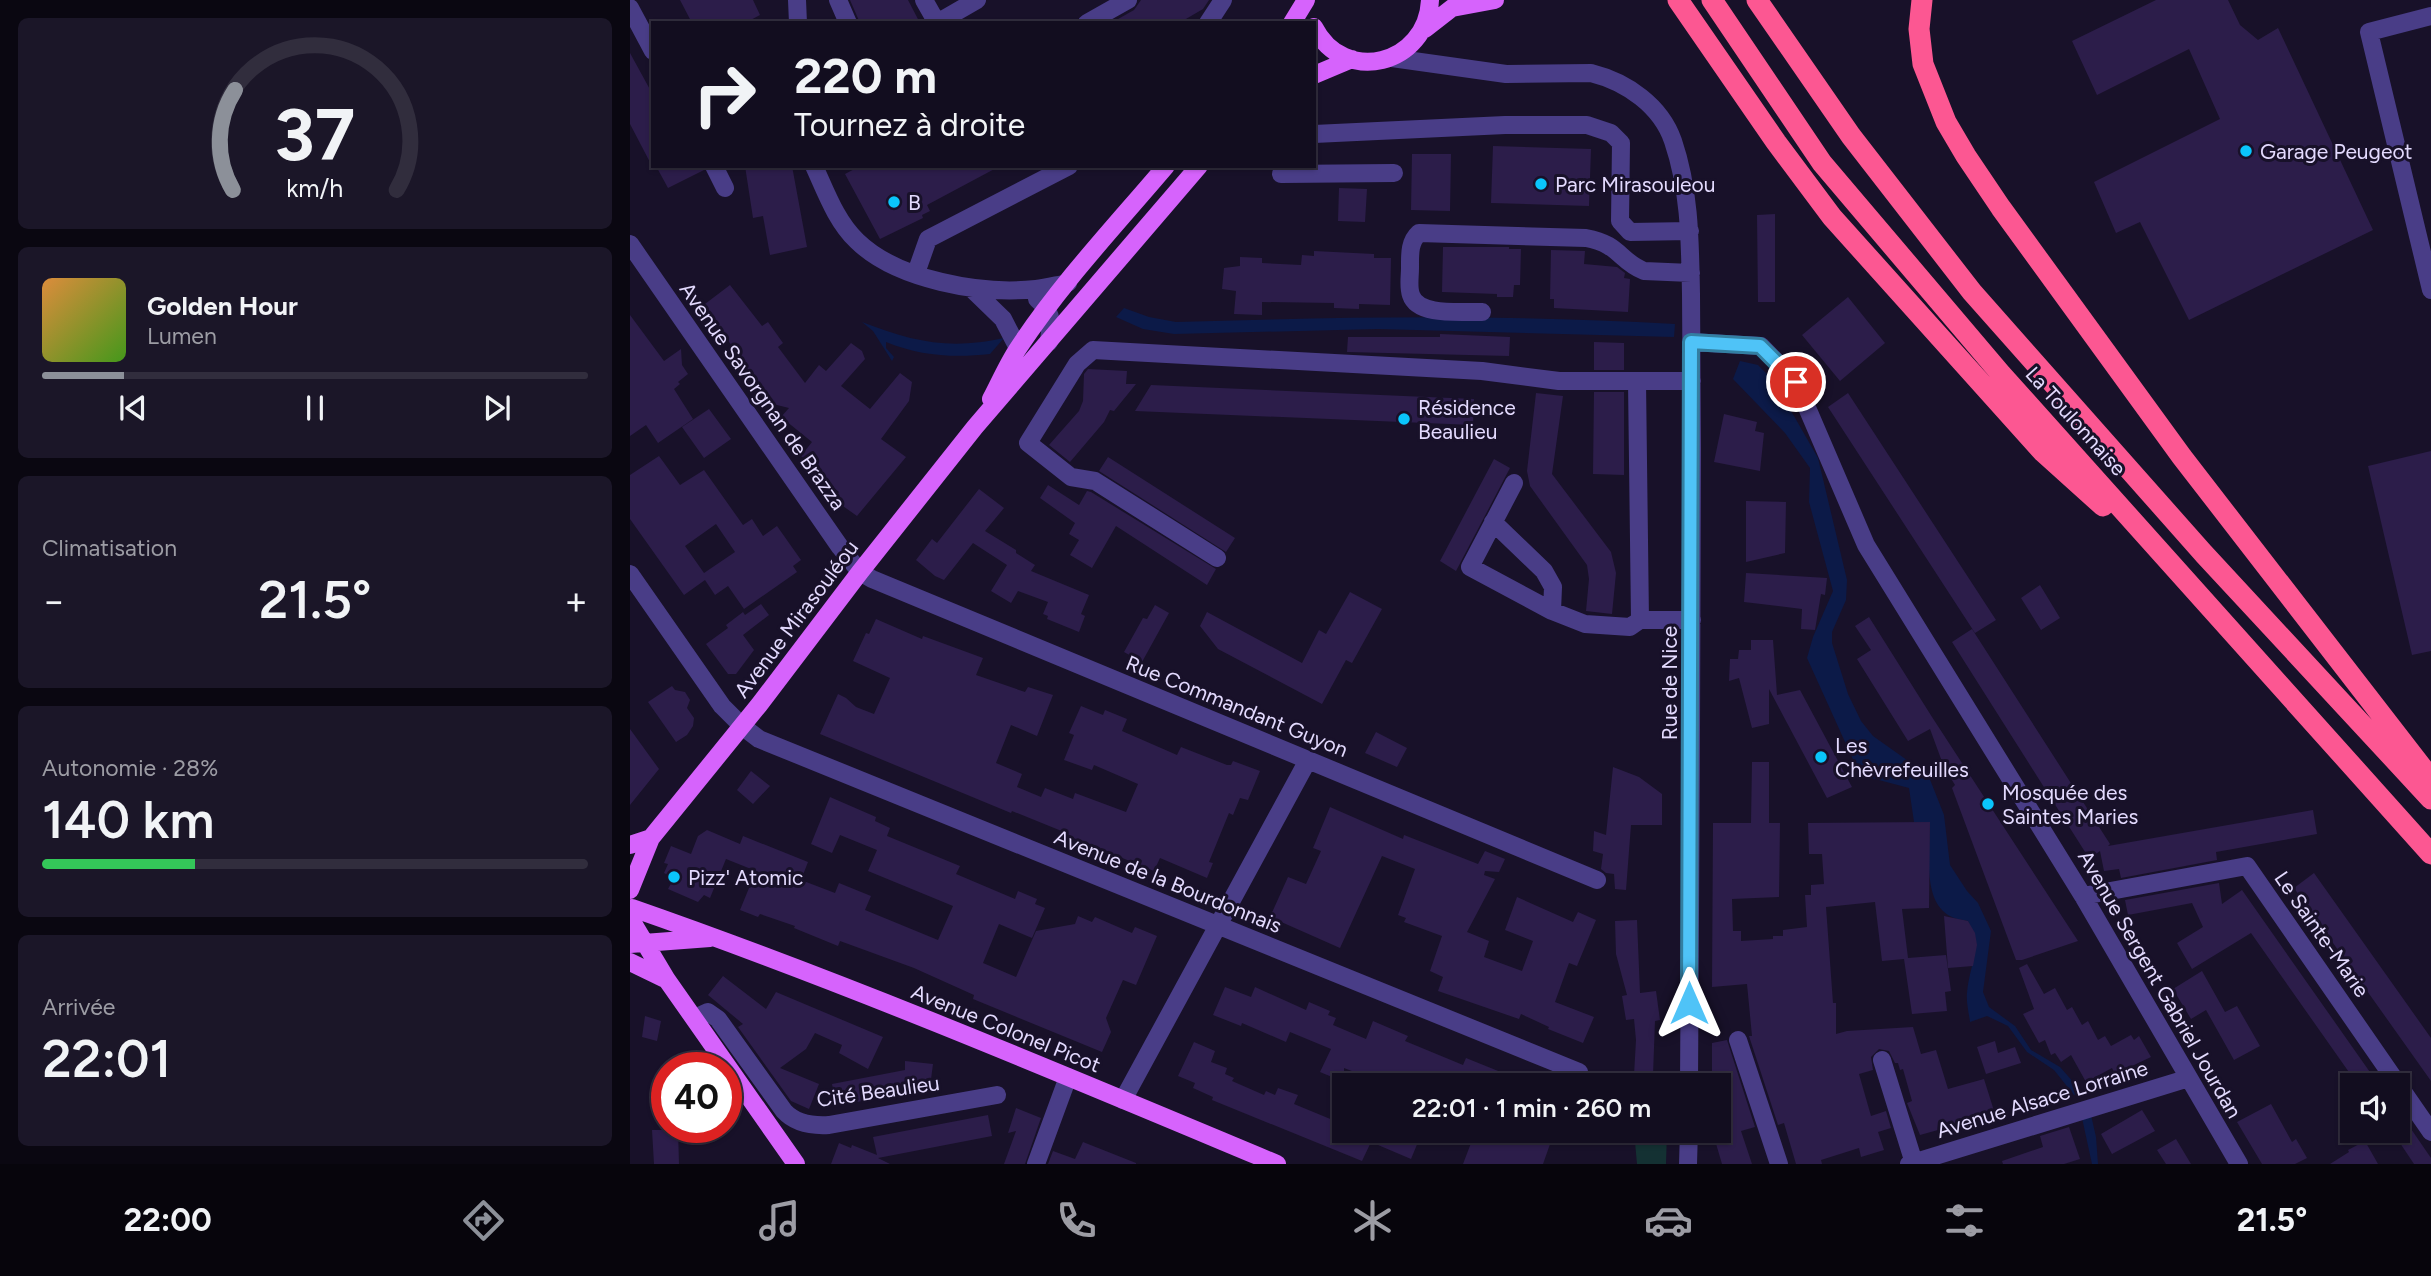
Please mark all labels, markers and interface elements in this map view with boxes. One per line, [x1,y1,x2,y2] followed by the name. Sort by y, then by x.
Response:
[794,46,937,105] text: 220 m
[679,49,770,140] icon: right
[275,91,355,178] text: 37
[794,106,1025,144] text: Tournez à droite
[2260,139,2413,164] place label: Garage Peugeot
[2238,143,2254,159] marker: Garage Peugeot
[286,172,344,202] text: km/h
[1555,172,1715,197] place label: Parc Mirasouleou
[1533,176,1549,192] marker: Parc Mirasouleou
[908,190,921,215] place label: B
[886,194,902,210] marker: B
[675,277,851,515] street label: Avenue Savorgnan de Brazza
[147,290,298,322] text: Golden Hour
[147,322,217,350] text: Lumen
[1766,352,1826,412] pin
[2021,361,2131,481] street label: La Toulonnaise
[1777,363,1815,401] icon: arrive
[114,389,152,427] icon: previous
[296,389,334,427] icon: pause
[478,389,516,427] icon: next
[1418,395,1516,444] place label: Résidence Beaulieu
[1396,411,1412,427] marker: Résidence Beaulieu
[42,534,177,562] text: Climatisation
[729,535,863,703] street label: Avenue Mirasouléou
[258,569,372,631] text: 21.5°
[42,578,66,624] text: −
[564,578,588,624] text: +
[1657,626,1682,740] street label: Rue de Nice
[1122,650,1352,762] street label: Rue Commandant Guyon
[1835,733,1969,782] place label: Les Chèvrefeuilles
[1813,749,1829,765] marker: Les Chèvrefeuilles
[42,754,218,782] text: Autonomie · 28%
[2002,780,2138,829] place label: Mosquée des Saintes Maries
[42,789,214,851] text: 140 km
[1980,796,1996,812] marker: Mosquée des Saintes Maries
[1051,824,1285,938] street label: Avenue de la Bourdonnais
[2073,846,2247,1122] street label: Avenue Sergent Gabriel Jourdan
[688,865,803,890] place label: Pizz' Atomic
[2269,866,2375,1002] street label: Le Sainte-Marie
[666,869,682,885] marker: Pizz' Atomic
[1652,966,1726,1040] position arrow
[908,979,1104,1077] street label: Avenue Colonel Picot
[42,993,115,1021] text: Arrivée
[42,1028,171,1090] text: 22:01
[651,1052,742,1143] speed limit sign: 40
[1933,1055,2151,1143] street label: Avenue Alsace Lorraine
[815,1070,941,1112] street label: Cité Beaulieu
[2340,1073,2410,1143] map controls
[2340,1073,2410,1143] button: sound
[1412,1092,1651,1124] text: 22:01 · 1 min · 260 m
[459,1196,508,1245] icon: directions
[755,1196,804,1245] icon: music
[1052,1196,1101,1245] icon: phone
[1348,1196,1397,1245] icon: climate
[1644,1196,1693,1245] icon: car
[1940,1196,1989,1245] icon: filters
[124,1201,212,1239] text: 22:00
[2237,1201,2307,1239] text: 21.5°

